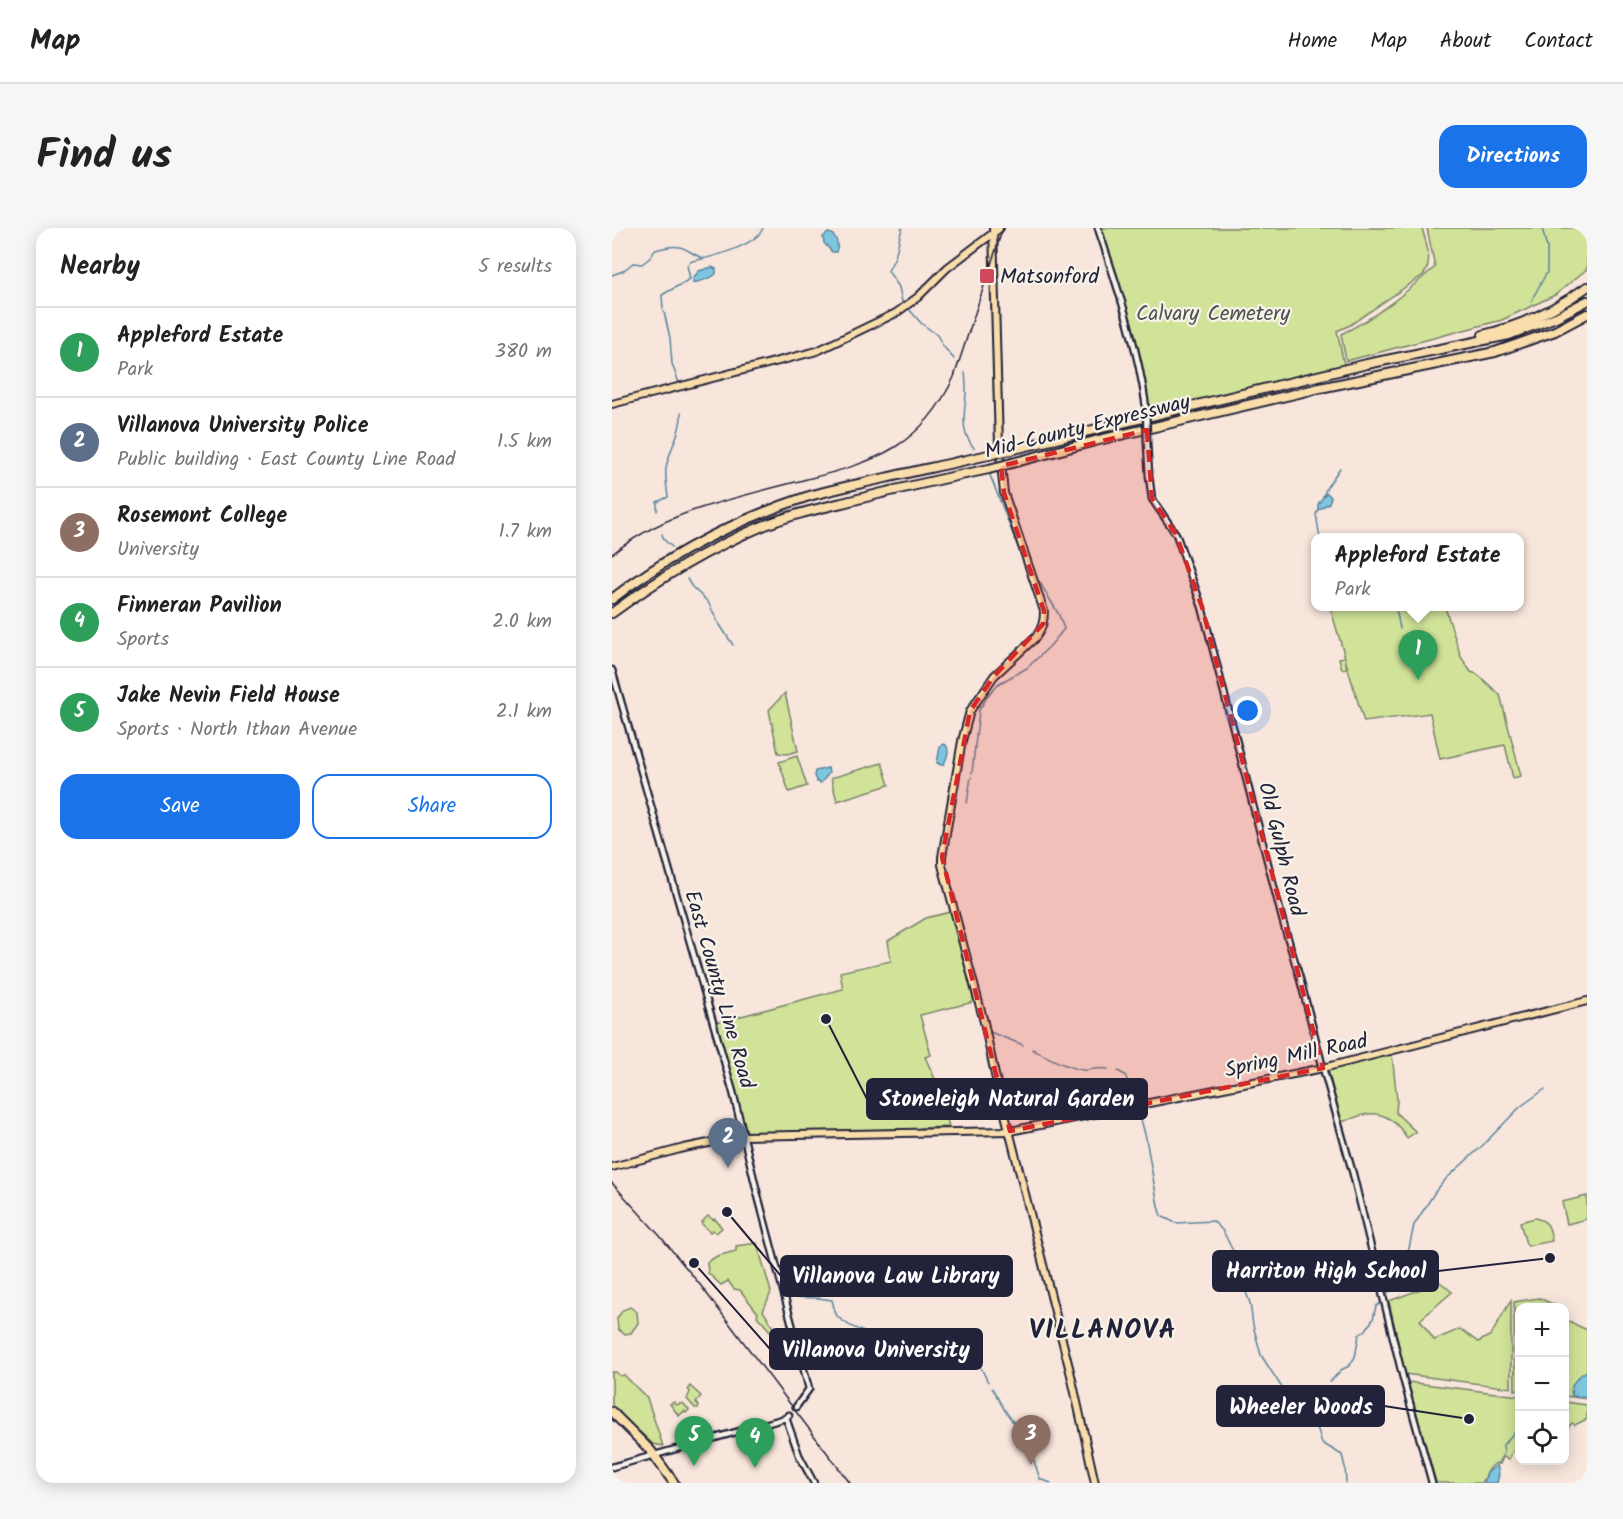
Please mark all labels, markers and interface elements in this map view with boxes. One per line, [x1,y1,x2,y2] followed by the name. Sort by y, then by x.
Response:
[30,19,81,64] text: Map
[1288,25,1337,58] text: Home
[1370,25,1407,58] text: Map
[1440,25,1491,58] text: About
[1524,25,1593,58] text: Contact
[36,123,172,190] text: Find us
[1439,125,1587,188] button: Directions
[60,246,140,288] text: Nearby
[478,251,552,283] text: 5 results
[1000,261,1100,294] place label: Matsonford
[978,267,996,285] marker: Matsonford
[1136,298,1290,331] park label: Calvary Cemetery
[117,319,283,354] text: Appleford Estate
[76,336,83,368] text: 1
[495,336,552,368] text: 380 m
[117,354,153,386] text: Park
[981,386,1194,469] street label: Mid-County Expressway
[117,409,369,444] text: Villanova University Police
[74,426,85,458] text: 2
[497,426,552,458] text: 1.5 km
[117,444,455,476] text: Public building · East County Line Road
[117,499,287,534] text: Rosemont College
[74,516,85,548] text: 3
[498,516,552,548] text: 1.7 km
[1311,533,1524,611] popup
[117,534,199,566] text: University
[1334,539,1501,574] text: Appleford Estate
[1334,574,1371,606] text: Park
[117,589,282,624] text: Finneran Pavilion
[74,606,85,638] text: 4
[492,606,552,638] text: 2.0 km
[117,624,169,656] text: Sports
[1398,630,1438,680] pin: 1
[117,679,340,714] text: Jake Nevin Field House
[74,696,85,728] text: 5
[496,696,552,728] text: 2.1 km
[1233,696,1262,725] your location
[117,714,357,746] text: Sports · North Ithan Avenue
[60,774,300,839] button: Save
[312,774,552,839] button: Share
[1248,779,1313,920] street label: Old Gulph Road
[674,886,763,1093] street label: East County Line Road
[1222,1025,1371,1088] street label: Spring Mill Road
[867,1079,1147,1119] callout: Stoneleigh Natural Garden
[879,1083,1135,1118] text: Stoneleigh Natural Garden
[708,1118,748,1168] pin: 2
[1213,1251,1438,1291] callout: Harriton High School
[1226,1255,1426,1290] text: Harriton High School
[781,1256,1012,1296] callout: Villanova Law Library
[792,1260,1000,1295] text: Villanova Law Library
[1515,1303,1569,1465] map controls
[1515,1303,1569,1357] button: +
[1029,1309,1177,1352] district label: VILLANOVA
[770,1329,982,1369] callout: Villanova University
[782,1334,970,1369] text: Villanova University
[1515,1357,1569,1411] button: −
[1217,1386,1384,1426] callout: Wheeler Woods
[1229,1391,1374,1426] text: Wheeler Woods
[1515,1411,1569,1465] button: locate
[674,1416,713,1466] pin: 5
[1012,1416,1050,1465] pin: 3
[736,1418,774,1468] pin: 4

